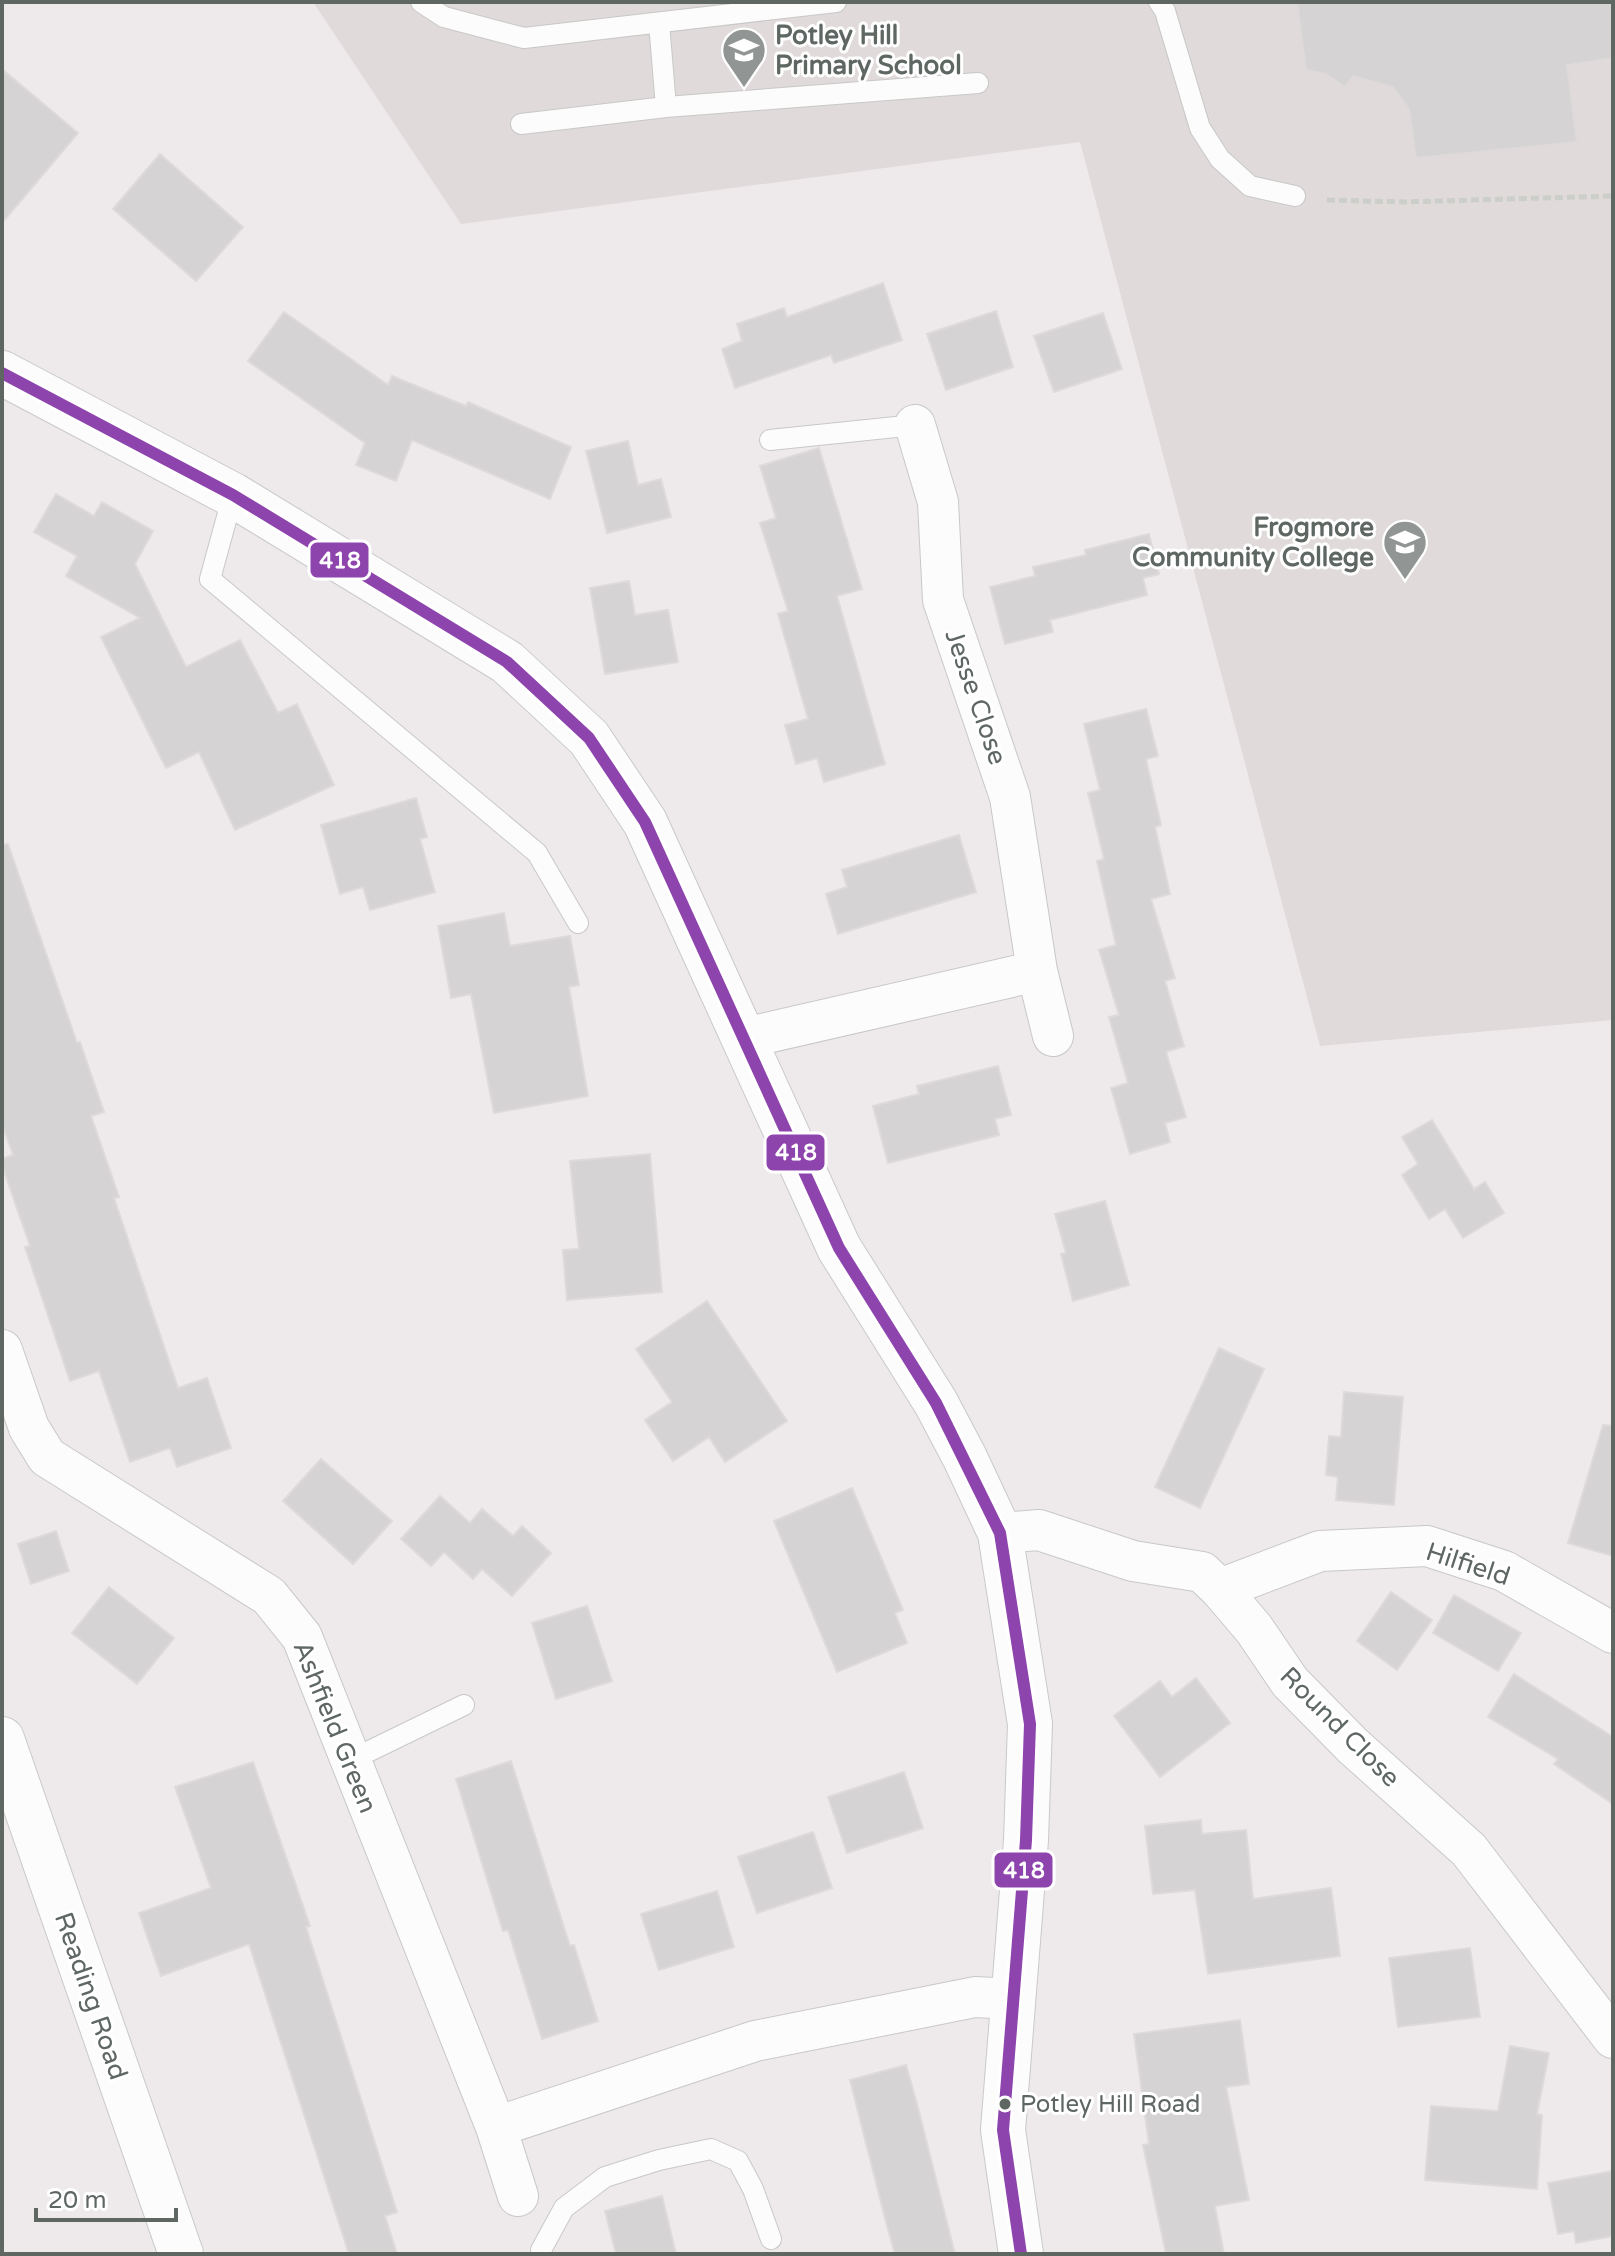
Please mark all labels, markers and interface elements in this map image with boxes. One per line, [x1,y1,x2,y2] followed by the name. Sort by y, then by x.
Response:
[775,20,962,81] place label: Potley Hill Primary School
[720,26,768,89] school or university icon: Potley Hill Primary School
[1132,512,1374,573] place label: Frogmore Community College
[1381,518,1429,581] school or university icon: Frogmore Community College
[309,541,370,579] line badge: 418
[319,548,361,574] text: 418
[938,625,1014,769] street label: Jesse Close
[765,1133,826,1172] line badge: 418
[775,1140,817,1166] text: 418
[1422,1536,1514,1592] street label: Hilfield
[286,1636,384,1818] street label: Ashfield Green
[1274,1661,1406,1793] street label: Round Close
[993,1851,1054,1889] line badge: 418
[1003,1858,1045,1884] text: 418
[48,1908,134,2084] street label: Reading Road
[1020,2090,1200,2119] place label: Potley Hill Road
[997,2096,1013,2112] marker: Potley Hill Road
[36,2172,176,2222] scale bar
[48,2186,106,2215] text: 20 m

